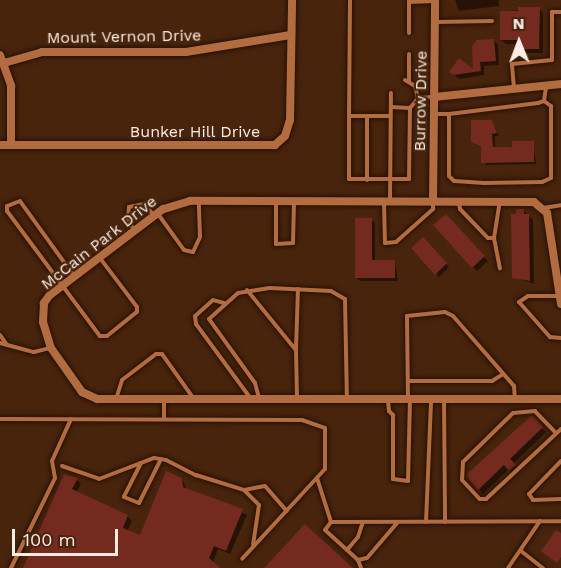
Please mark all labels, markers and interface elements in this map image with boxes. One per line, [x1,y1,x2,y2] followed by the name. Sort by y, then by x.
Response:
[489,12,549,72] north arrow
[513,14,525,33] text: N
[46,26,202,48] street label: Mount Vernon Drive
[411,50,431,152] street label: Burrow Drive
[129,122,261,142] street label: Bunker Hill Drive
[37,192,161,294] street label: McCain Park Drive
[15,517,122,555] scale bar
[23,529,76,550] text: 100 m

